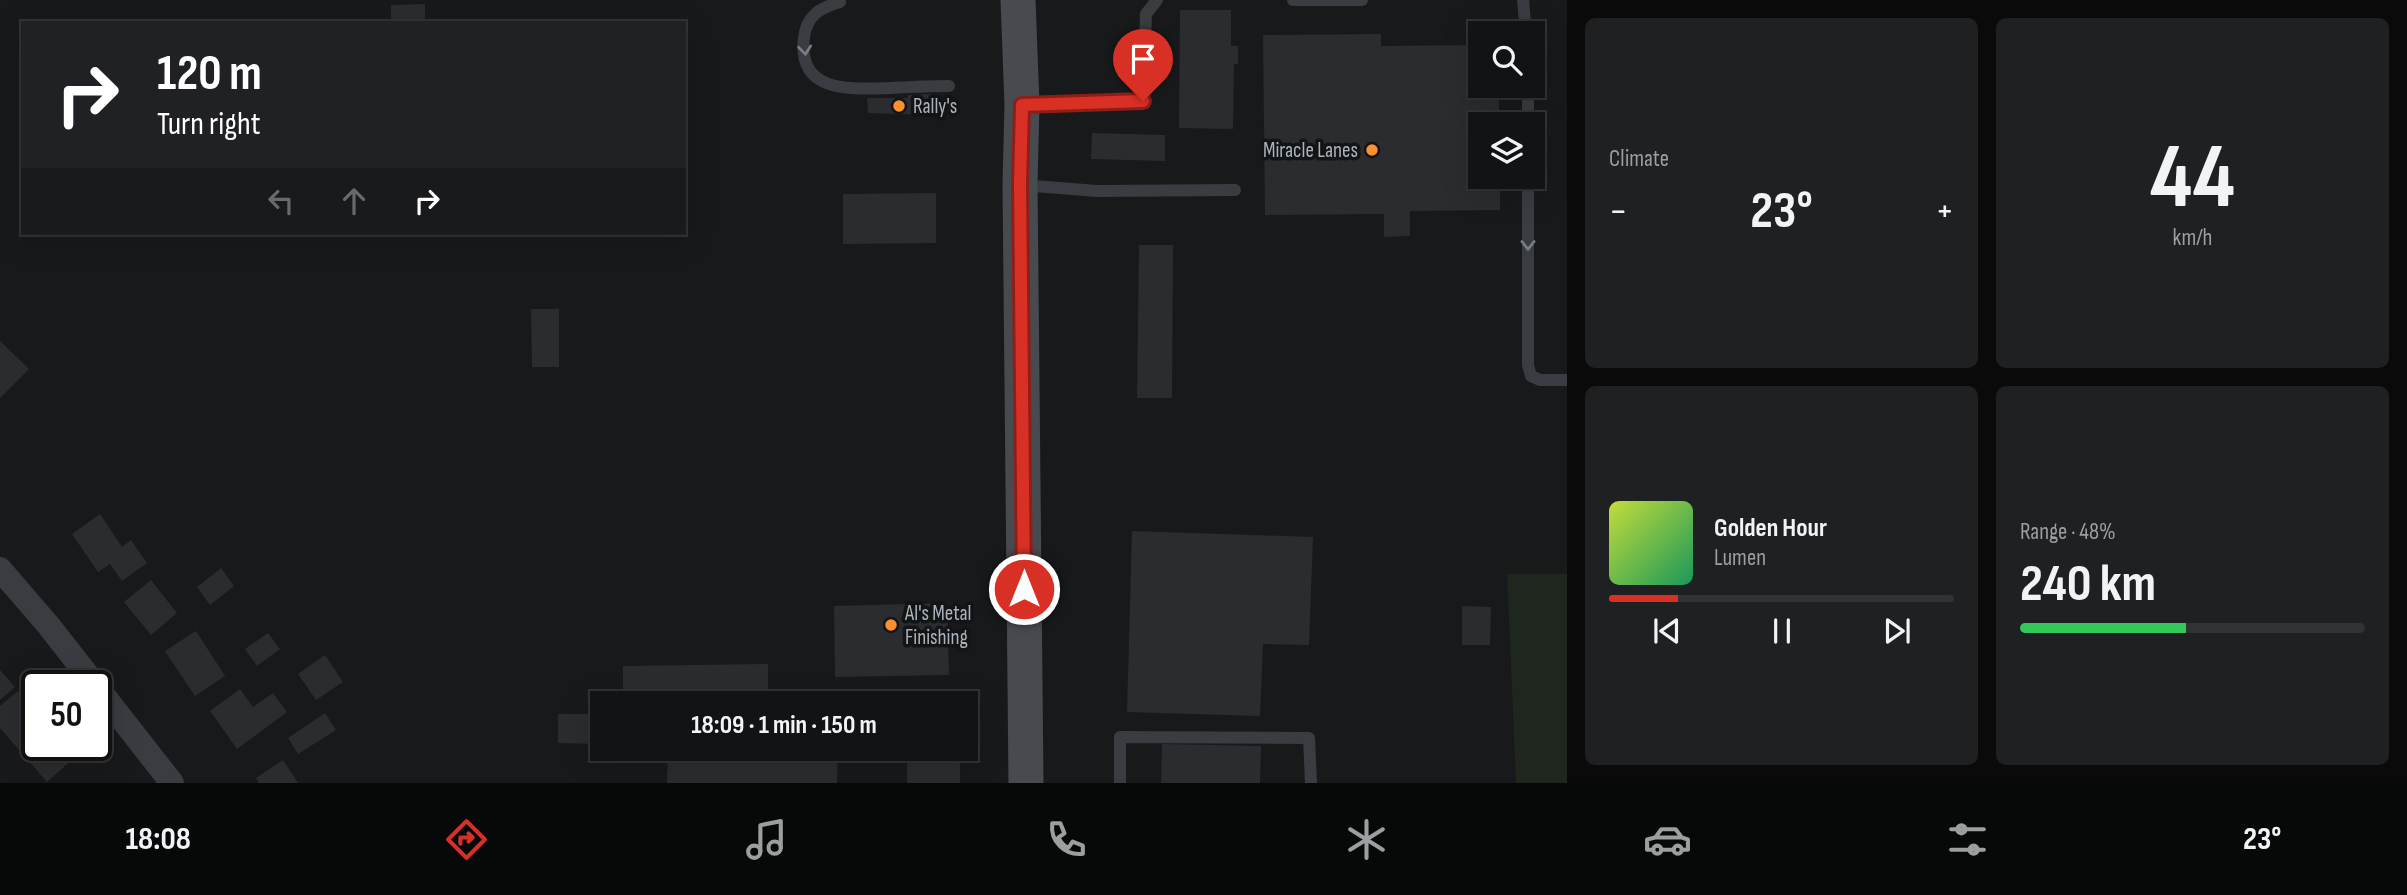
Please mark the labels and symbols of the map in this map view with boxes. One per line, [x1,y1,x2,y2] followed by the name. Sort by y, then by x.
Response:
[1113,29,1173,101] pin
[797,45,812,56] one-way arrow
[913,94,957,119] place label: Rally's
[891,98,907,114] marker: Rally's
[1263,138,1358,163] place label: Miracle Lanes
[1364,142,1380,158] marker: Miracle Lanes
[1520,240,1536,251] one-way arrow
[987,552,1061,626] position arrow
[904,601,972,650] place label: Al's Metal Finishing
[883,617,899,633] marker: Al's Metal Finishing
[21,670,112,761] speed limit sign: 50

